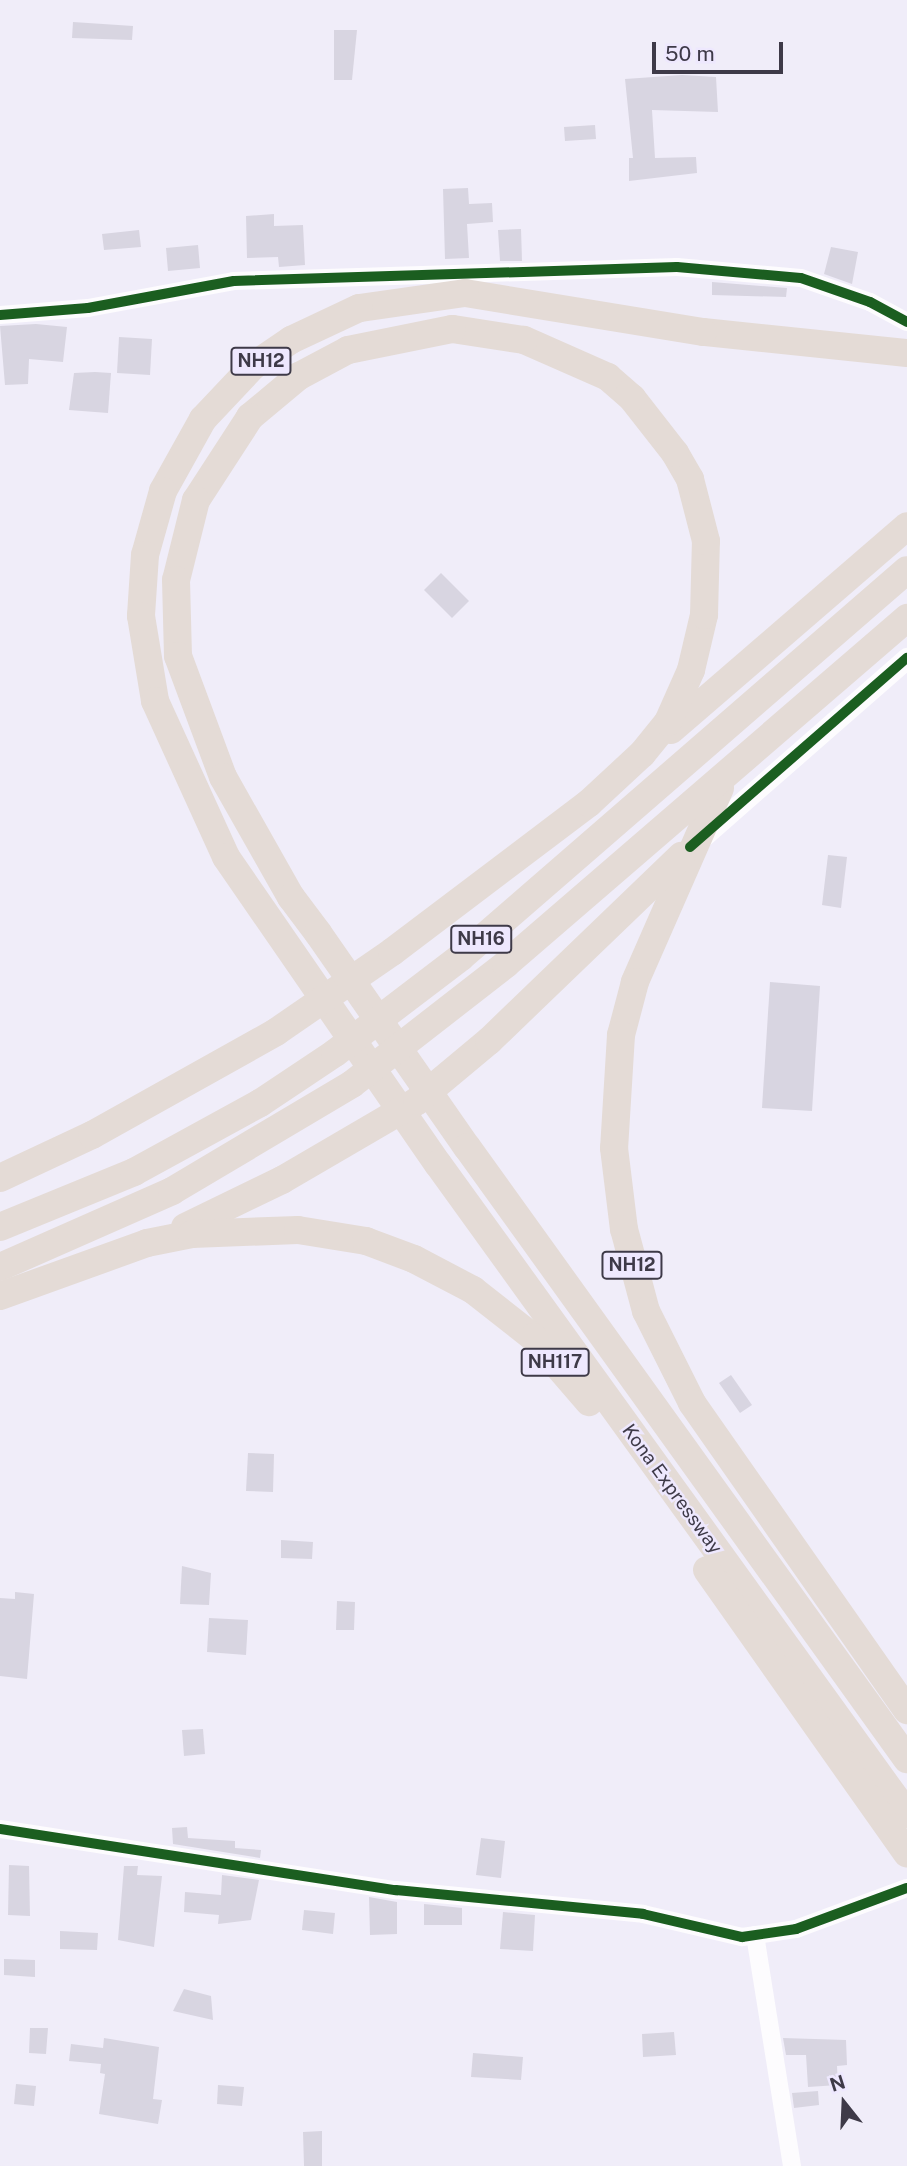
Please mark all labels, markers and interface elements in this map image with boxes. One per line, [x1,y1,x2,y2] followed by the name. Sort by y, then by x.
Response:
[655,28,786,72] scale bar
[665,41,715,66] text: 50 m
[230,346,292,376] road number: NH12
[449,924,512,954] road number: NH16
[600,1250,664,1280] road number: NH12
[520,1348,590,1377] road number: NH117
[617,1420,727,1558] street label: Kona Expressway
[809,2068,879,2138] north arrow
[827,2070,848,2096] text: N

